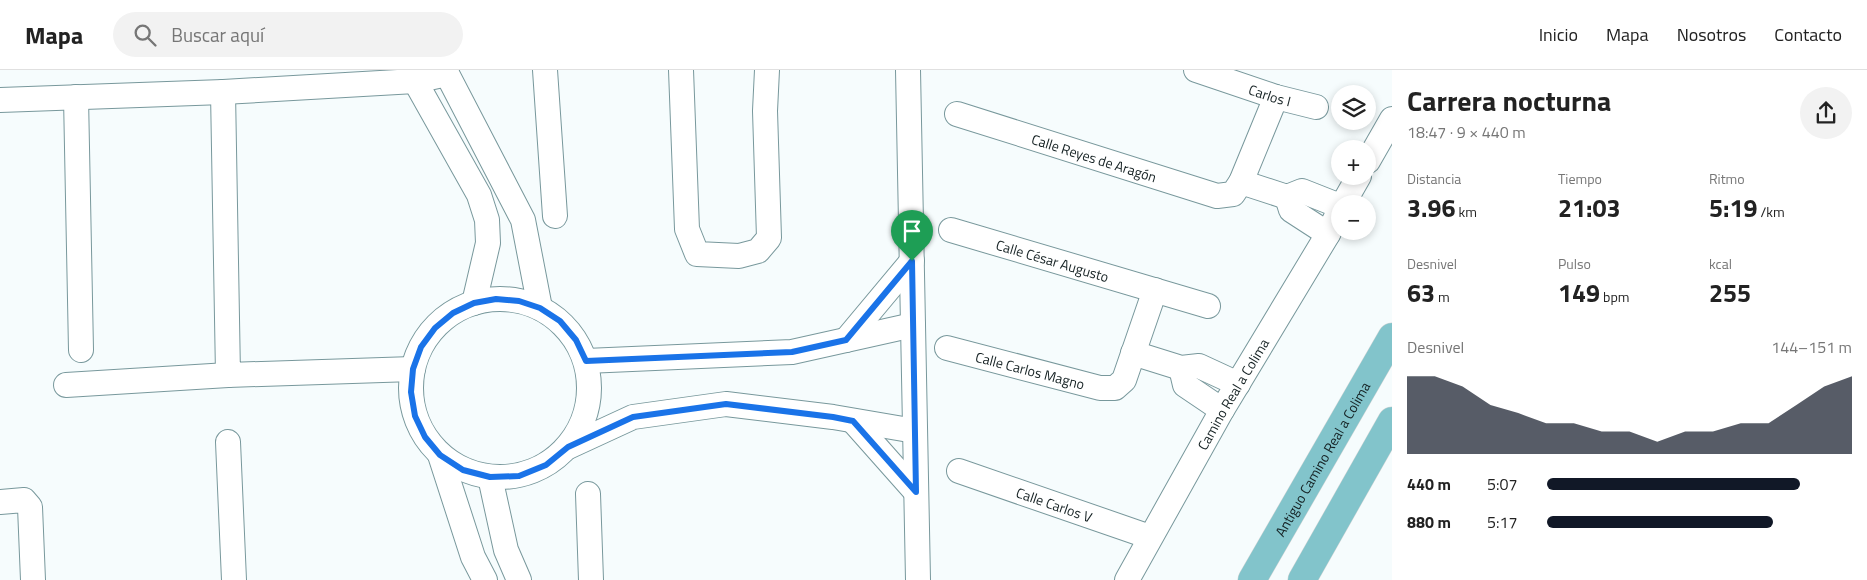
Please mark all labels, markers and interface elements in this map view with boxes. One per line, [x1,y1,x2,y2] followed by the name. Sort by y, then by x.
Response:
[113,12,463,57] search box
[25,17,83,53] text: Mapa
[171,20,264,49] text: Buscar aquí
[131,21,159,49] icon: search
[1539,21,1578,48] text: Inicio
[1606,21,1649,48] text: Mapa
[1677,21,1746,48] text: Nosotros
[1774,21,1842,48] text: Contacto
[1246,78,1293,111] street label: Carlos I
[1407,79,1611,122] text: Carrera nocturna
[1331,85,1376,240] map controls
[1331,85,1376,130] button: layers
[1800,87,1852,139] button: share
[1407,120,1526,144] text: 18:47 · 9 × 440 m
[1029,128,1159,187] street label: Calle Reyes de Aragón
[1331,140,1376,185] button: +
[1407,168,1461,189] text: Distancia
[1558,168,1602,189] text: Tiempo
[1709,168,1745,189] text: Ritmo
[1407,189,1455,227] text: 3.96
[1558,189,1620,227] text: 21:03
[1709,189,1757,227] text: 5:19
[1331,195,1376,240] button: −
[1455,201,1477,222] text: km
[1757,201,1785,222] text: /km
[891,210,933,261] pin
[898,217,926,245] icon: arrive
[994,233,1112,287] street label: Calle César Augusto
[1407,253,1457,274] text: Desnivel
[1558,253,1591,274] text: Pulso
[1709,253,1732,274] text: kcal
[1407,274,1435,312] text: 63
[1558,274,1600,312] text: 149
[1709,274,1751,312] text: 255
[1435,286,1450,307] text: m
[1600,286,1630,307] text: bpm
[1191,334,1274,453] street label: Camino Real a Colima
[1407,335,1464,359] text: Desnivel
[1771,335,1852,359] text: 144–151 m
[973,345,1087,394] street label: Calle Carlos Magno
[1269,377,1375,540] street label: Antiguo Camino Real a Colima
[1407,472,1451,496] text: 440 m
[1487,472,1517,496] text: 5:07
[1014,481,1095,527] street label: Calle Carlos V
[1407,510,1451,534] text: 880 m
[1487,510,1517,534] text: 5:17

